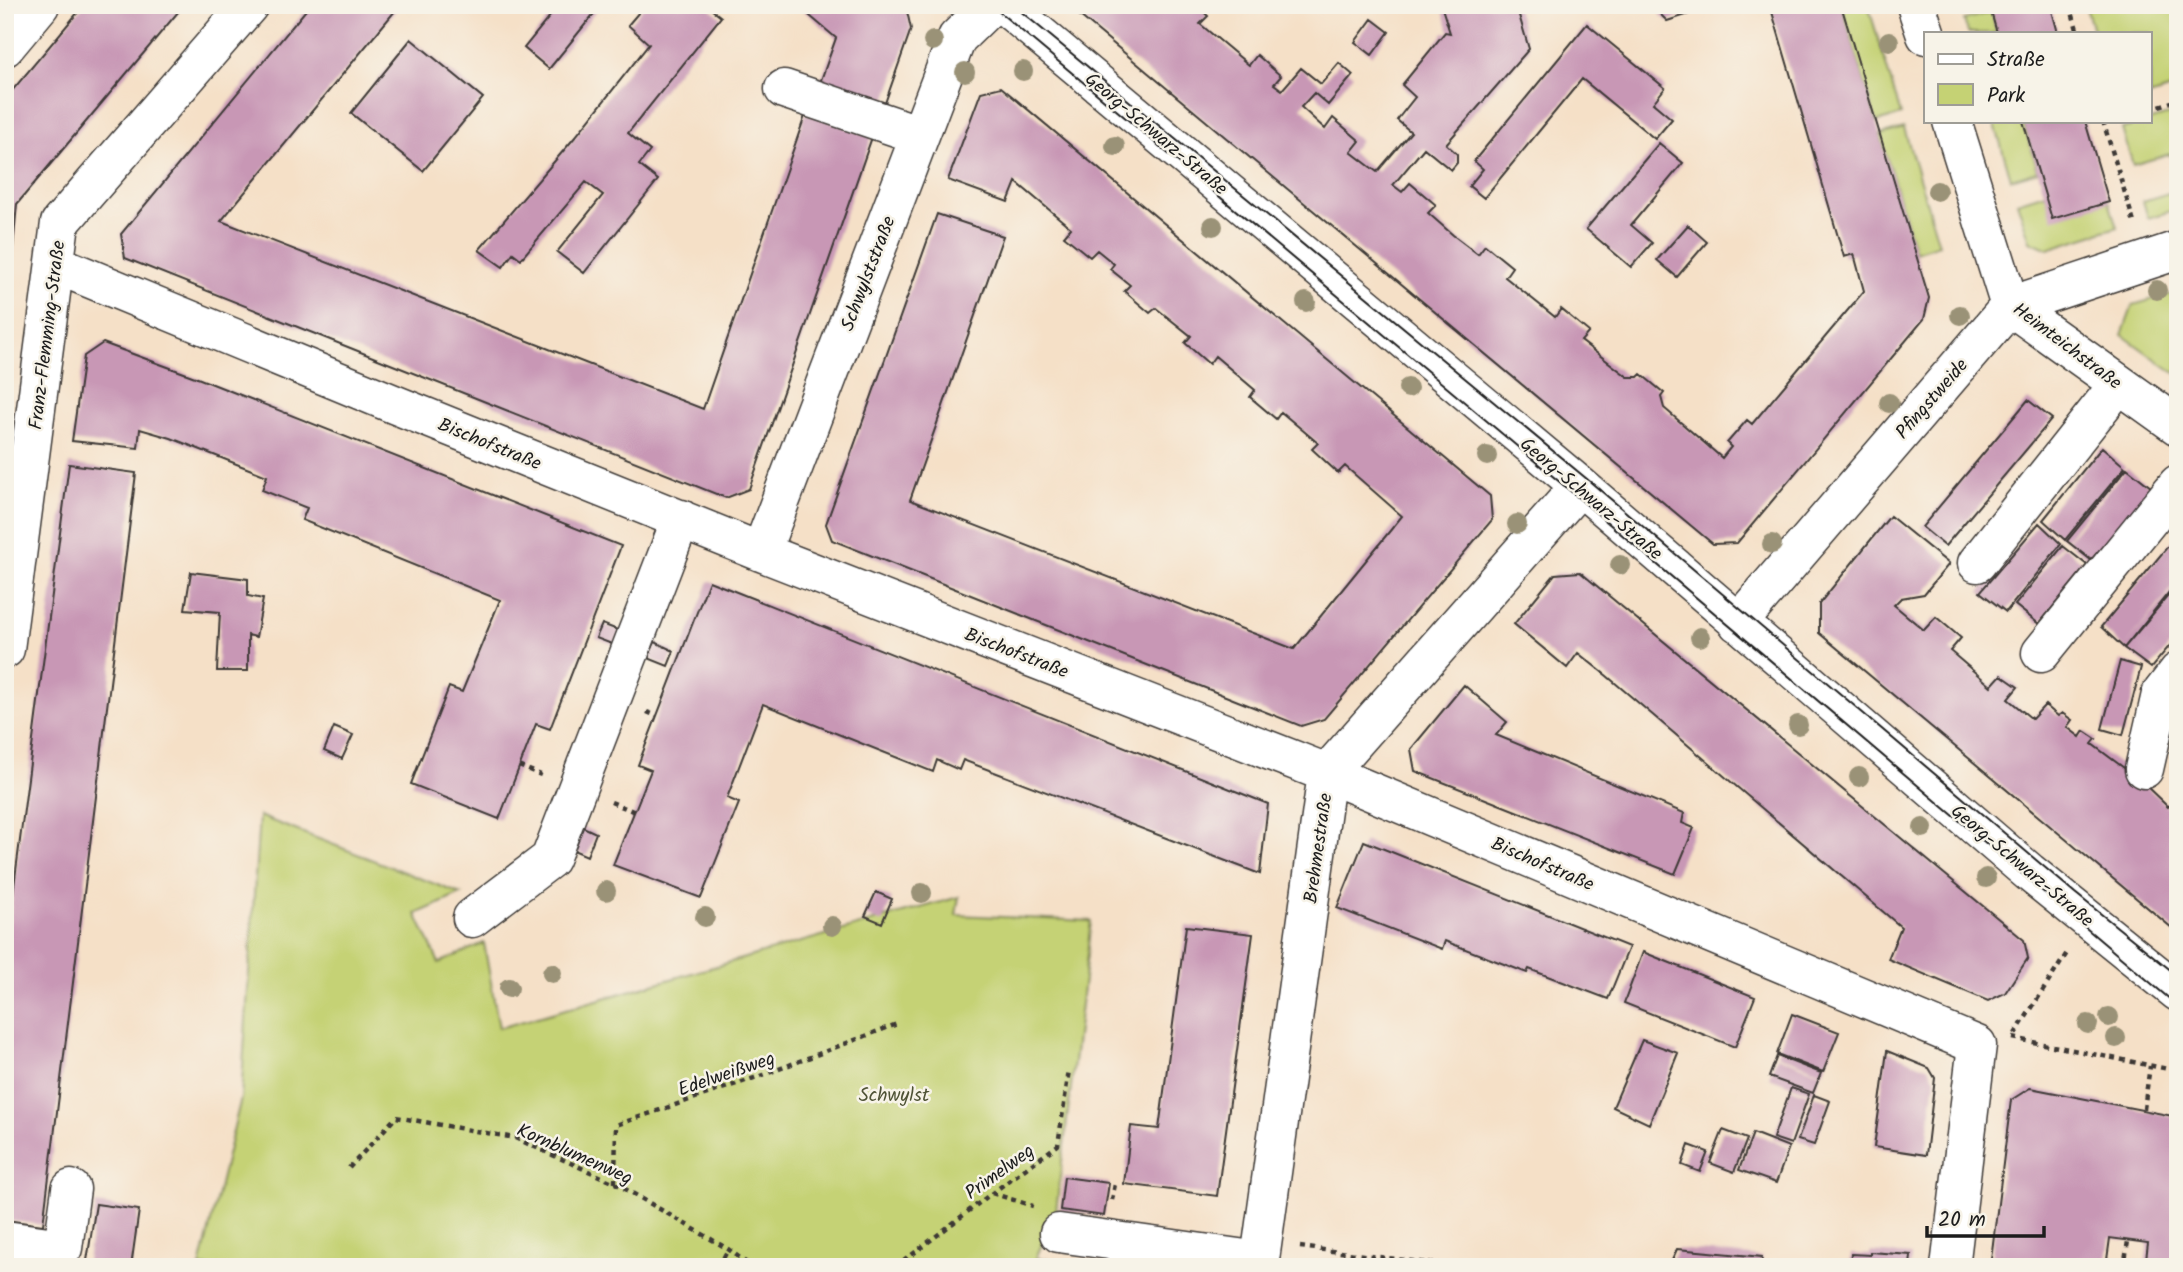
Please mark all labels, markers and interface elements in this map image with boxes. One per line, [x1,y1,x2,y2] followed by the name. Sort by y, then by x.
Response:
[1924,32,2152,122] legend
[1987,44,2045,77] text: Straße
[1078,66,1234,204] street label: Georg-Schwarz-Straße
[1987,80,2025,113] text: Park
[833,212,905,336] street label: Schwylststraße
[21,238,75,432] street label: Franz-Flemming-Straße
[2006,295,2128,398] street label: Heimteichstraße
[1889,352,1977,446] street label: Pfingstweide
[433,410,546,479] street label: Bischofstraße
[1513,431,1669,569] street label: Georg-Schwarz-Straße
[960,620,1073,688] street label: Bischofstraße
[1296,791,1342,905] street label: Brehmestraße
[1944,798,2100,936] street label: Georg-Schwarz-Straße
[1486,830,1599,900] street label: Bischofstraße
[674,1044,779,1106] street label: Edelweißweg
[859,1081,930,1111] park label: Schwylst
[511,1116,637,1194] street label: Kornblumenweg
[959,1137,1041,1208] street label: Primelweg
[1927,1195,2045,1239] scale bar
[1938,1204,1986,1237] text: 20 m

